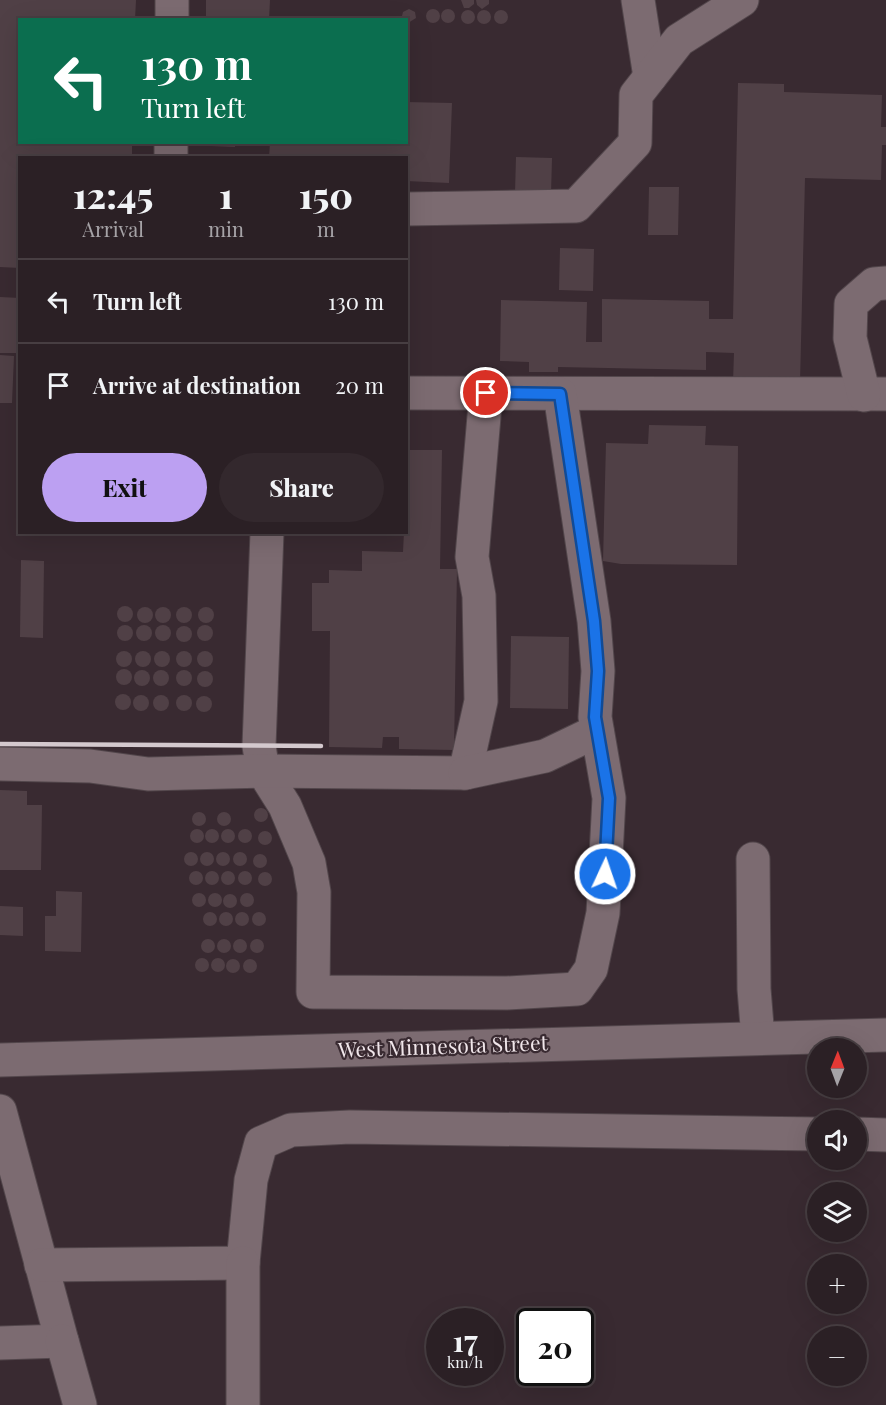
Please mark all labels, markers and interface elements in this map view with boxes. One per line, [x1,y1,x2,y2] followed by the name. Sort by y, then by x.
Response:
[141,35,252,91] text: 130 m
[42,42,120,120] icon: left
[141,89,245,125] text: Turn left
[73,170,153,218] text: 12:45
[219,170,233,218] text: 1
[299,170,353,218] text: 150
[82,215,144,242] text: Arrival
[208,215,244,242] text: min
[317,215,335,242] text: m
[42,285,75,318] icon: left
[93,286,182,316] text: Turn left
[328,286,384,316] text: 130 m
[460,367,511,418] pin
[42,369,75,402] icon: arrive
[93,370,301,400] text: Arrive at destination
[335,370,384,400] text: 20 m
[469,376,502,409] icon: arrive
[42,453,207,522] button: Exit
[219,453,384,522] button: Share
[573,842,637,906] position arrow
[336,1027,549,1063] street label: West Minnesota Street
[807,1038,867,1098] north arrow
[807,1038,867,1386] map controls
[807,1110,867,1170] button: sound
[807,1182,867,1242] button: layers
[807,1254,867,1314] button: +
[516,1308,594,1386] speed limit sign: 20
[452,1320,478,1360] text: 17
[807,1326,867,1386] button: −
[447,1352,483,1372] text: km/h

